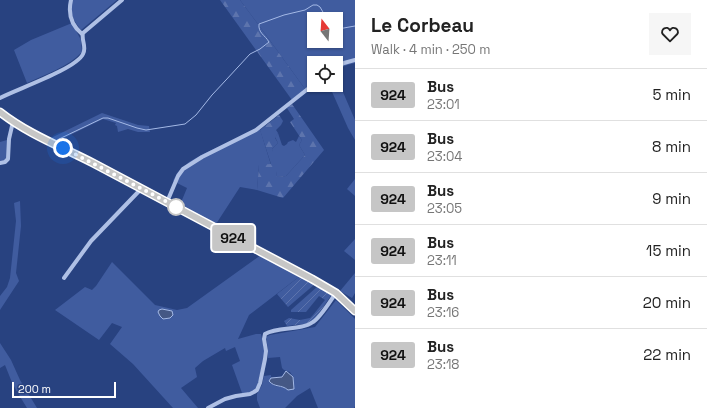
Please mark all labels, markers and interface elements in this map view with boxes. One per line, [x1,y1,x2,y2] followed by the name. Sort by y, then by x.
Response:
[307,12,343,48] north arrow
[307,12,343,92] map controls
[371,13,474,38] text: Le Corbeau
[649,13,691,55] button: heart
[371,41,490,58] text: Walk · 4 min · 250 m
[307,56,343,92] button: locate
[427,77,454,96] text: Bus
[652,85,691,104] text: 5 min
[380,86,406,104] text: 924
[427,96,460,113] text: 23:01
[427,129,454,148] text: Bus
[652,137,691,156] text: 8 min
[53,138,73,158] your location
[380,138,406,156] text: 924
[427,148,462,165] text: 23:04
[427,181,454,200] text: Bus
[652,189,691,208] text: 9 min
[380,190,406,208] text: 924
[167,198,185,216] unlabelled marker
[427,200,462,217] text: 23:05
[210,225,256,251] line badge: 924
[220,229,246,247] text: 924
[427,233,454,252] text: Bus
[646,241,691,260] text: 15 min
[380,242,406,260] text: 924
[427,252,457,269] text: 23:11
[427,285,454,304] text: Bus
[643,293,691,312] text: 20 min
[380,294,406,312] text: 924
[427,304,459,321] text: 23:16
[427,337,454,356] text: Bus
[643,345,691,364] text: 22 min
[380,346,406,364] text: 924
[427,356,459,373] text: 23:18
[12,380,116,399] scale bar
[18,382,51,396] text: 200 m

